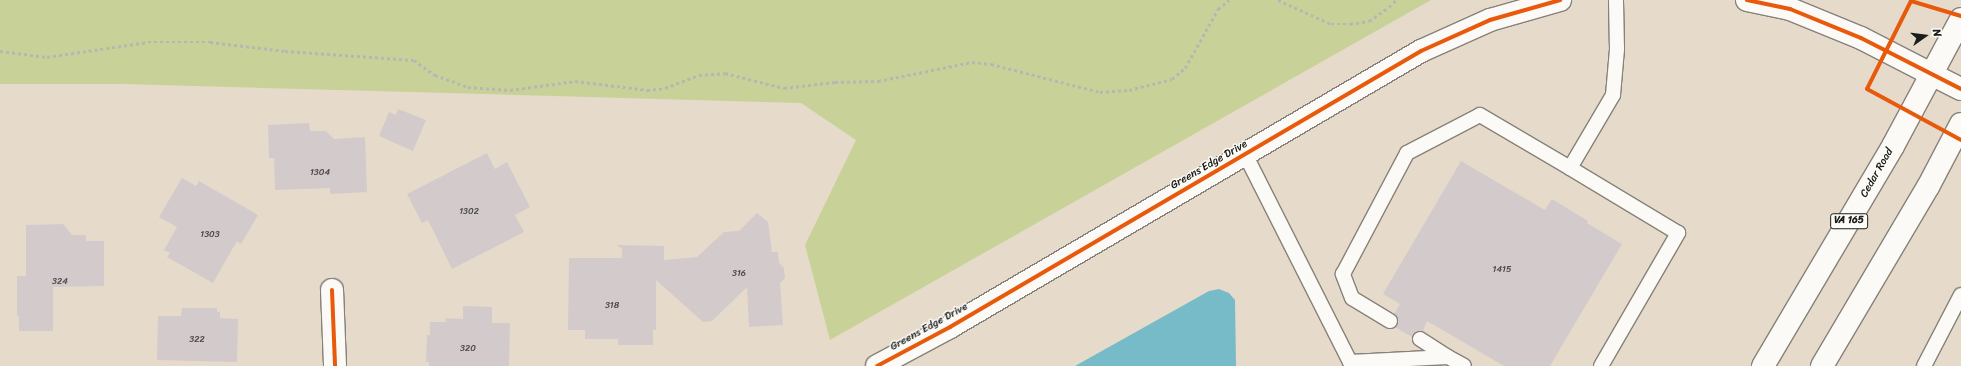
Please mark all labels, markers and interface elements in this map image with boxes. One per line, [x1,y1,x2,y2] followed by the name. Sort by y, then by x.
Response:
[1905,16,1945,56] north arrow
[1927,27,1947,39] text: N
[1168,138,1250,192] street label: Greens Edge Drive
[1858,146,1896,200] street label: Cedar Road
[310,167,330,177] house number: 1304
[459,206,479,216] house number: 1302
[1830,213,1868,229] road number: VA 165
[200,229,220,239] house number: 1303
[1493,264,1511,274] house number: 1415
[732,268,746,278] house number: 316
[52,276,68,286] house number: 324
[605,300,619,310] house number: 318
[888,300,970,354] street label: Greens Edge Drive
[189,334,205,344] house number: 322
[460,343,476,353] house number: 320

